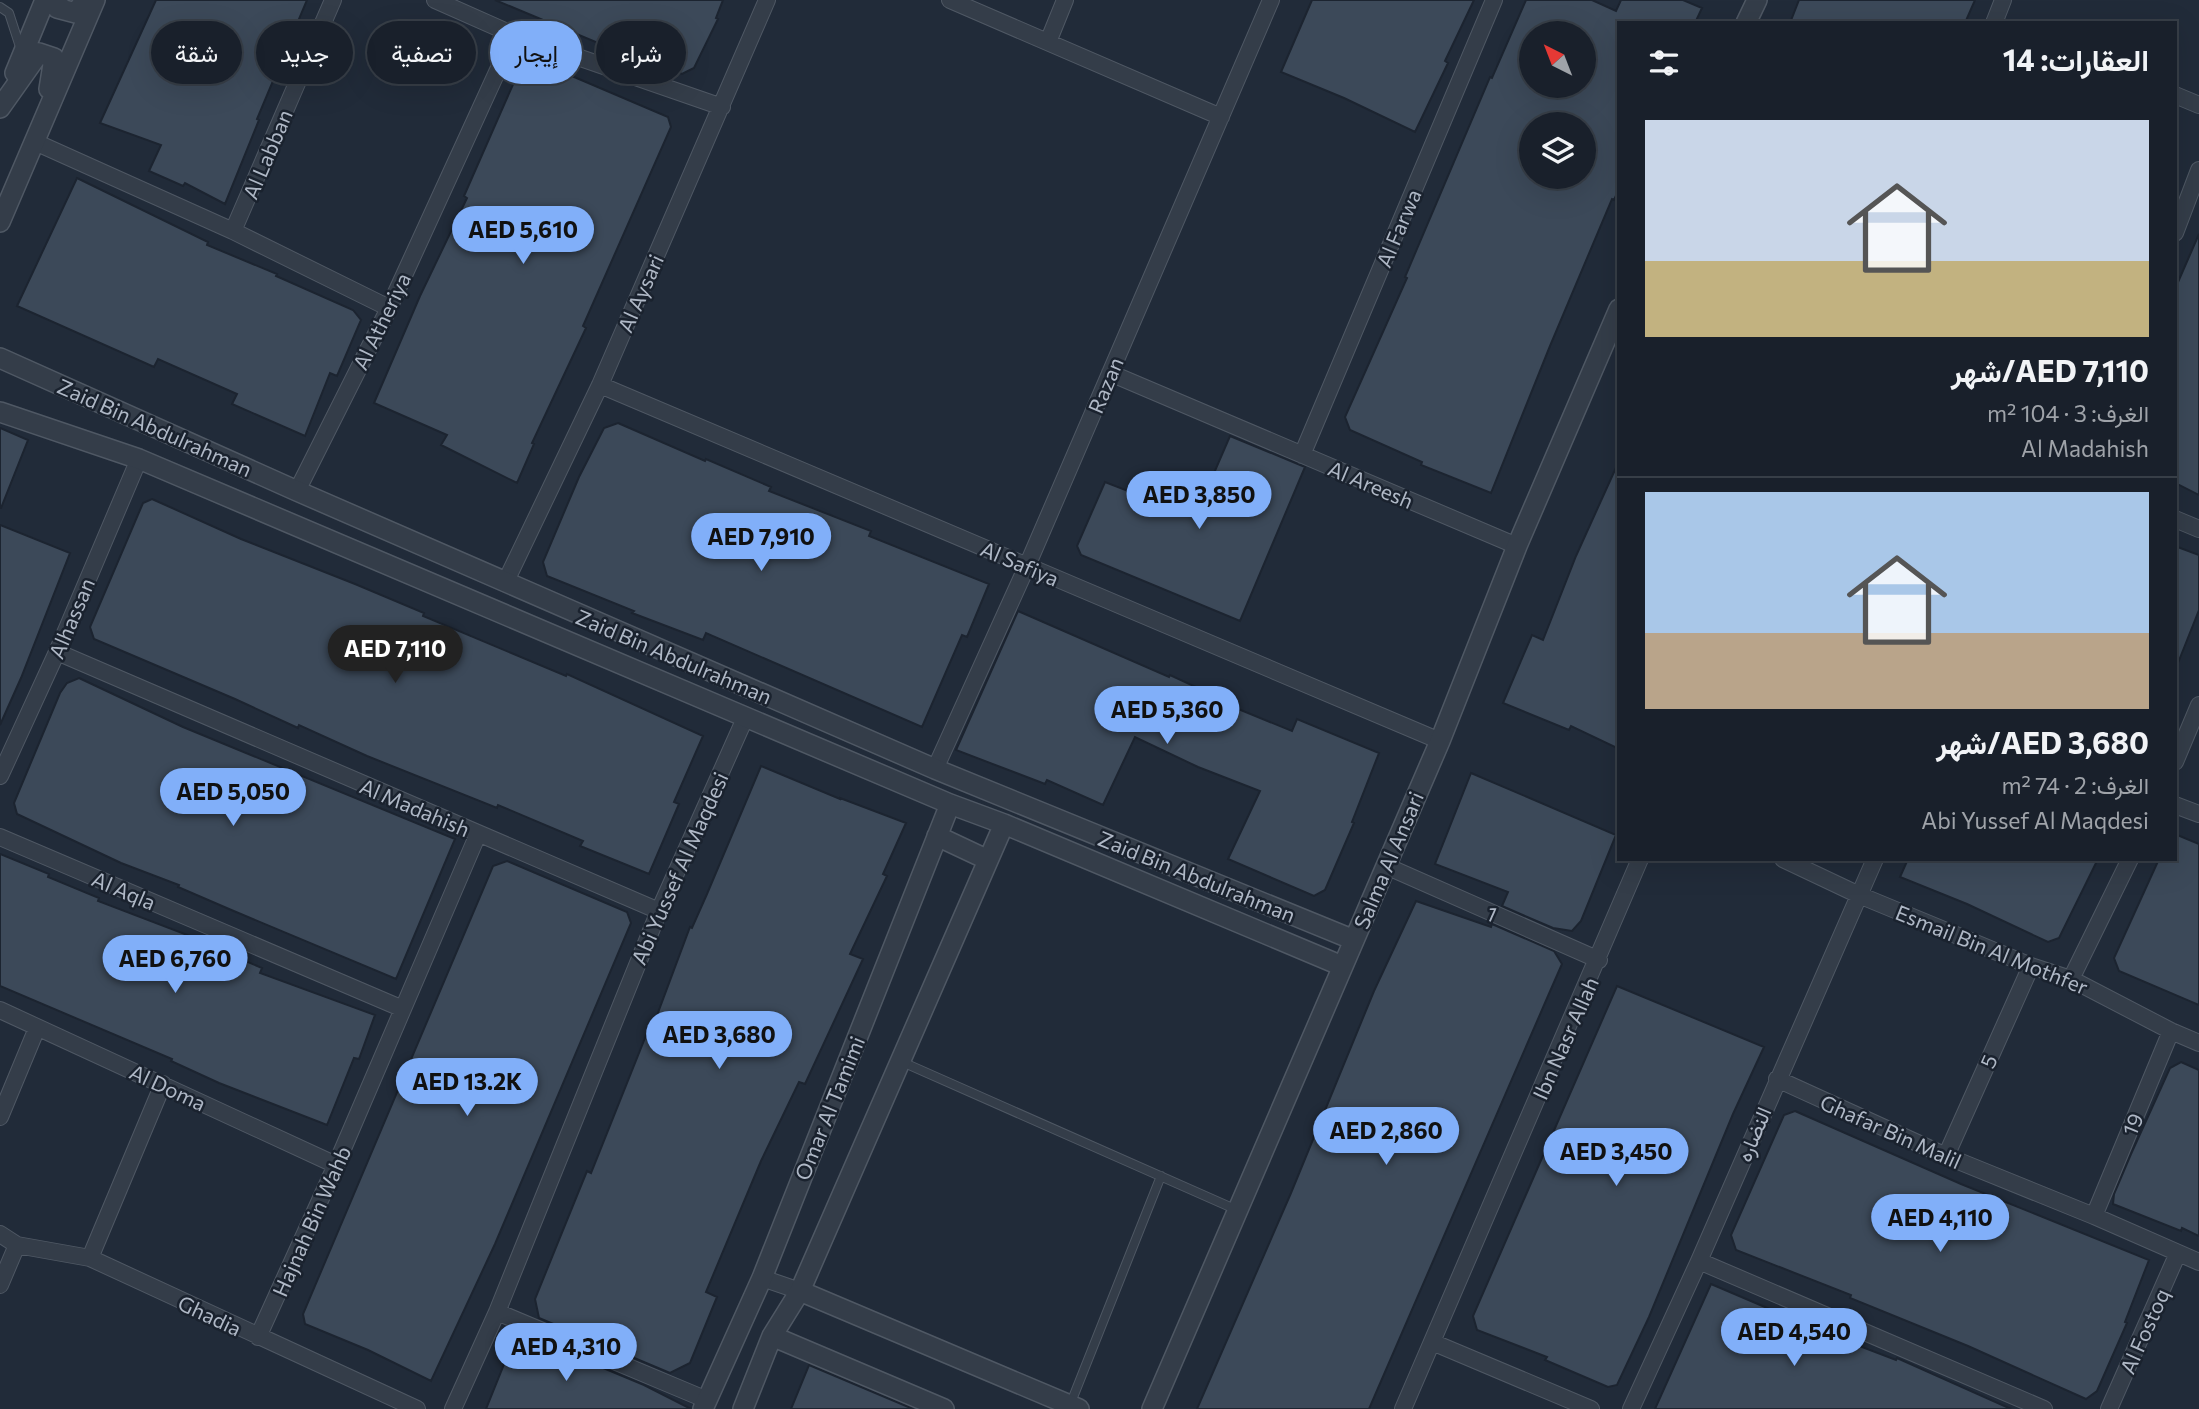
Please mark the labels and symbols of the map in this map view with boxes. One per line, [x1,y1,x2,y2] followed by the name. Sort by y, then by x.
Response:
[1519,21,1596,98] north arrow
[237,106,297,202] street label: Al Labban
[1370,185,1426,271] street label: Al Farwa
[443,206,603,266] pin: AED 5,610
[612,250,668,336] street label: Al Aysari
[347,268,415,374] street label: Al Atheriya
[1082,353,1128,417] street label: Razan
[54,373,256,481] street label: Zaid Bin Abdulrahman
[1325,455,1417,513] street label: Al Areesh
[1119,472,1279,531] pin: AED 3,850
[681,514,841,573] pin: AED 7,910
[977,535,1063,591] street label: Al Safiya
[43,574,99,662] street label: Alhassan
[572,603,776,709] street label: Zaid Bin Abdulrahman
[315,626,475,685] pin: AED 7,110
[1087,686,1247,746] pin: AED 5,360
[153,768,313,828] pin: AED 5,050
[625,768,733,968] street label: Abi Yussef Al Maqdesi
[356,773,474,841] street label: Al Madahish
[1348,788,1428,932] street label: Salma Al Ansari
[1095,825,1299,927] street label: Zaid Bin Abdulrahman
[89,866,159,914] street label: Al Aqla
[1892,899,2092,999] street label: Esmail Bin Al Mothfer
[1483,900,1501,926] street label: 1
[95,936,255,995] pin: AED 6,760
[1527,973,1603,1103] street label: Ibn Nasr Allah
[639,1012,799,1071] pin: AED 3,680
[789,1032,869,1184] street label: Omar Al Tamimi
[1974,1050,2002,1072] street label: 5
[387,1058,547,1118] pin: AED 13.2K
[126,1059,210,1115] street label: Al Doma
[1817,1089,1965,1173] street label: Ghafar Bin Malil
[1730,1103,1777,1166] street label: النضاره
[1306,1108,1466,1167] pin: AED 2,860
[2116,1109,2148,1139] street label: 19
[1536,1128,1696,1188] pin: AED 3,450
[267,1142,355,1300] street label: Hajnah Bin Wahb
[1860,1194,2020,1254] pin: AED 4,110
[2114,1285,2174,1377] street label: Al Fostoq
[174,1290,246,1340] street label: Ghadia
[1714,1308,1874,1368] pin: AED 4,540
[486,1324,646,1383] pin: AED 4,310

